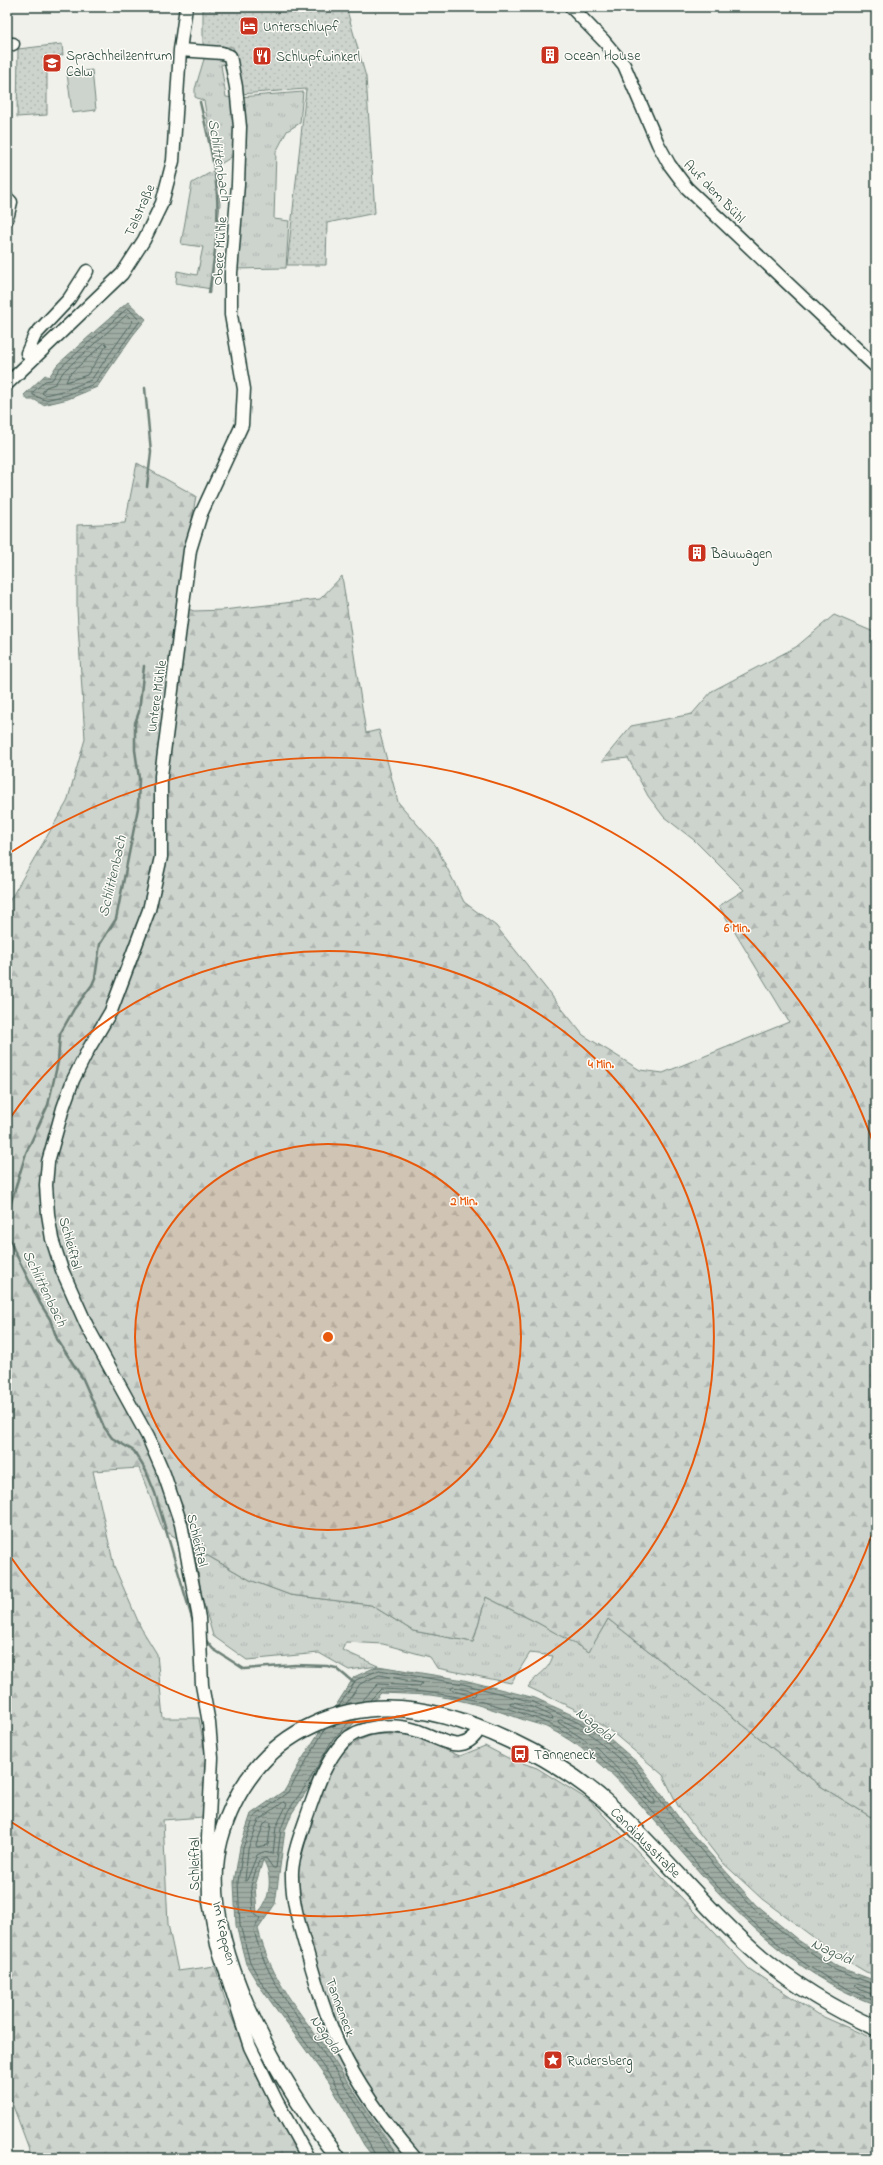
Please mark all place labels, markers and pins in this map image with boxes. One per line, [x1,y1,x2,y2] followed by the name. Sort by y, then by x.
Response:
[238,15,260,37] hotel icon: Unterschlupf
[263,17,339,38] place label: Unterschlupf
[539,44,561,66] building icon: Ocean House
[251,45,273,67] restaurant icon: Schlupfwinkerl
[66,46,172,83] place label: Sprachheilzentrum Calw
[564,46,641,67] place label: Ocean House
[276,47,360,68] place label: Schlupfwinkerl
[41,52,63,74] school or university icon: Sprachheilzentrum Calw
[686,542,708,564] building icon: Bauwagen
[710,544,772,566] place label: Bauwagen
[321,1330,335,1344] centre of rings
[509,1743,531,1765] bus stop icon: Tanneneck
[534,1745,596,1766] place label: Tanneneck
[542,2049,564,2071] place icon: Rudersberg
[567,2051,633,2073] place label: Rudersberg

